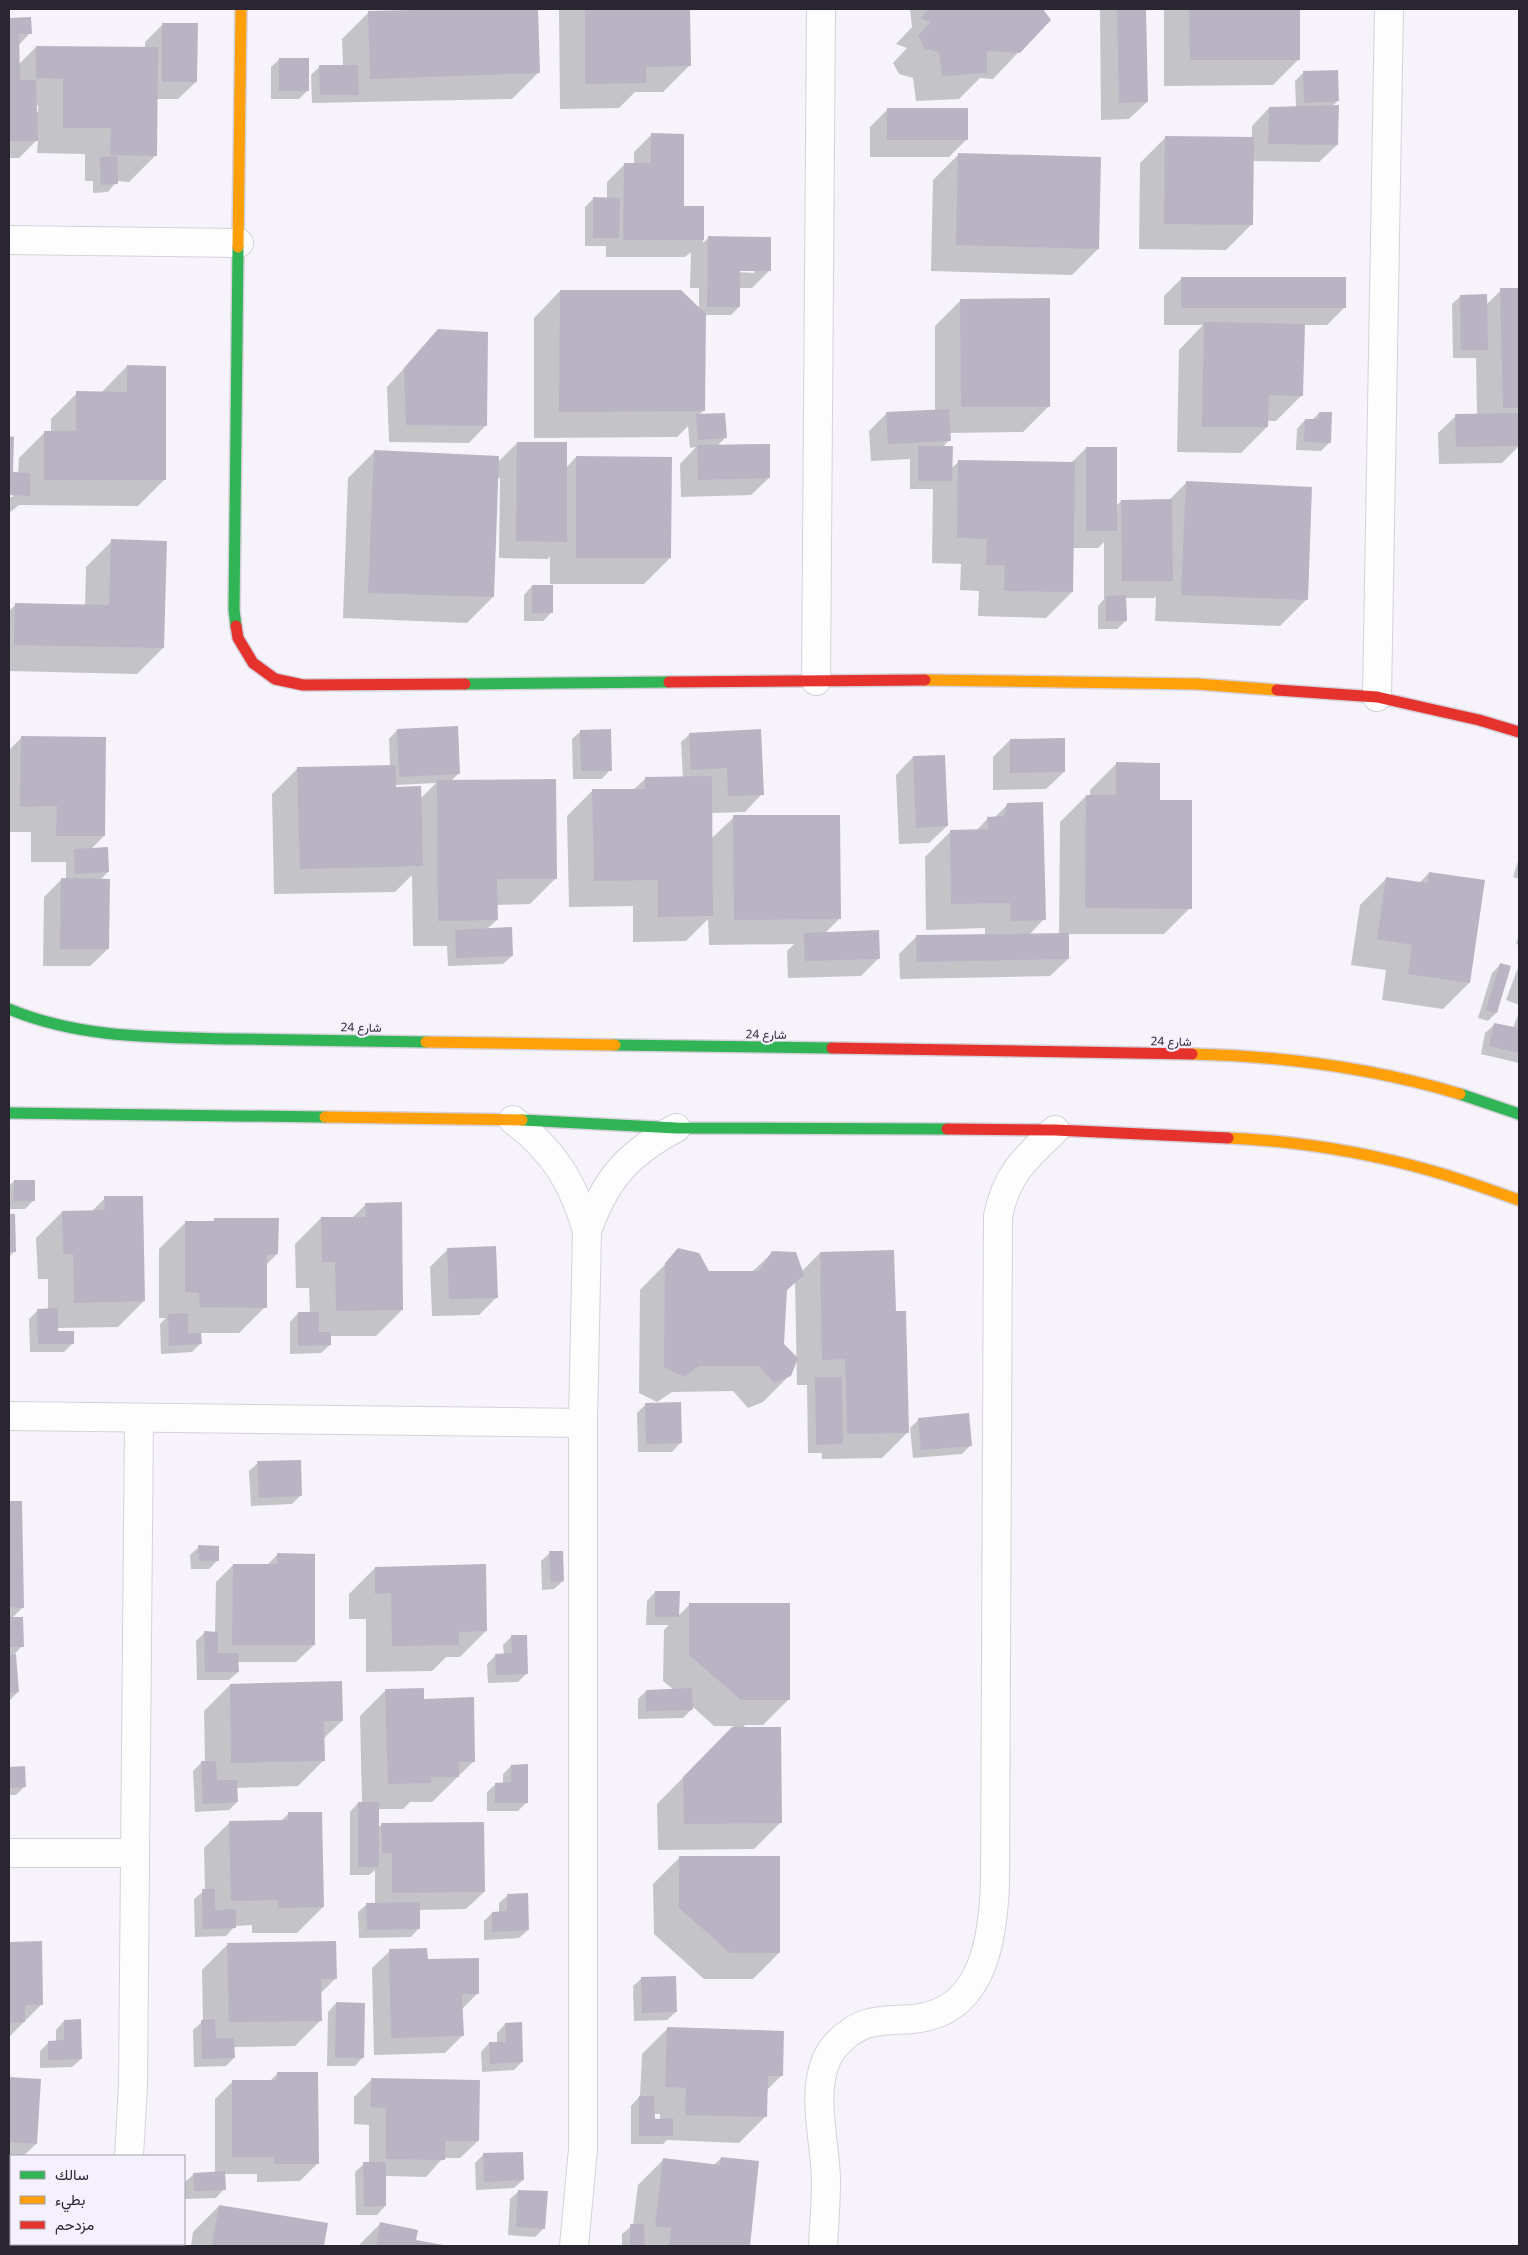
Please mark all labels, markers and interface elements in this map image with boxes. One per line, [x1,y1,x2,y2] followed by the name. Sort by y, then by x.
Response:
[340,1018,382,1037] street label: شارع 24
[745,1025,787,1044] street label: شارع 24
[1150,1032,1192,1051] street label: شارع 24
[10,2155,185,2245] legend
[55,2164,89,2184] text: سالك
[55,2189,85,2213] text: بطيء
[55,2214,94,2235] text: مزدحم

